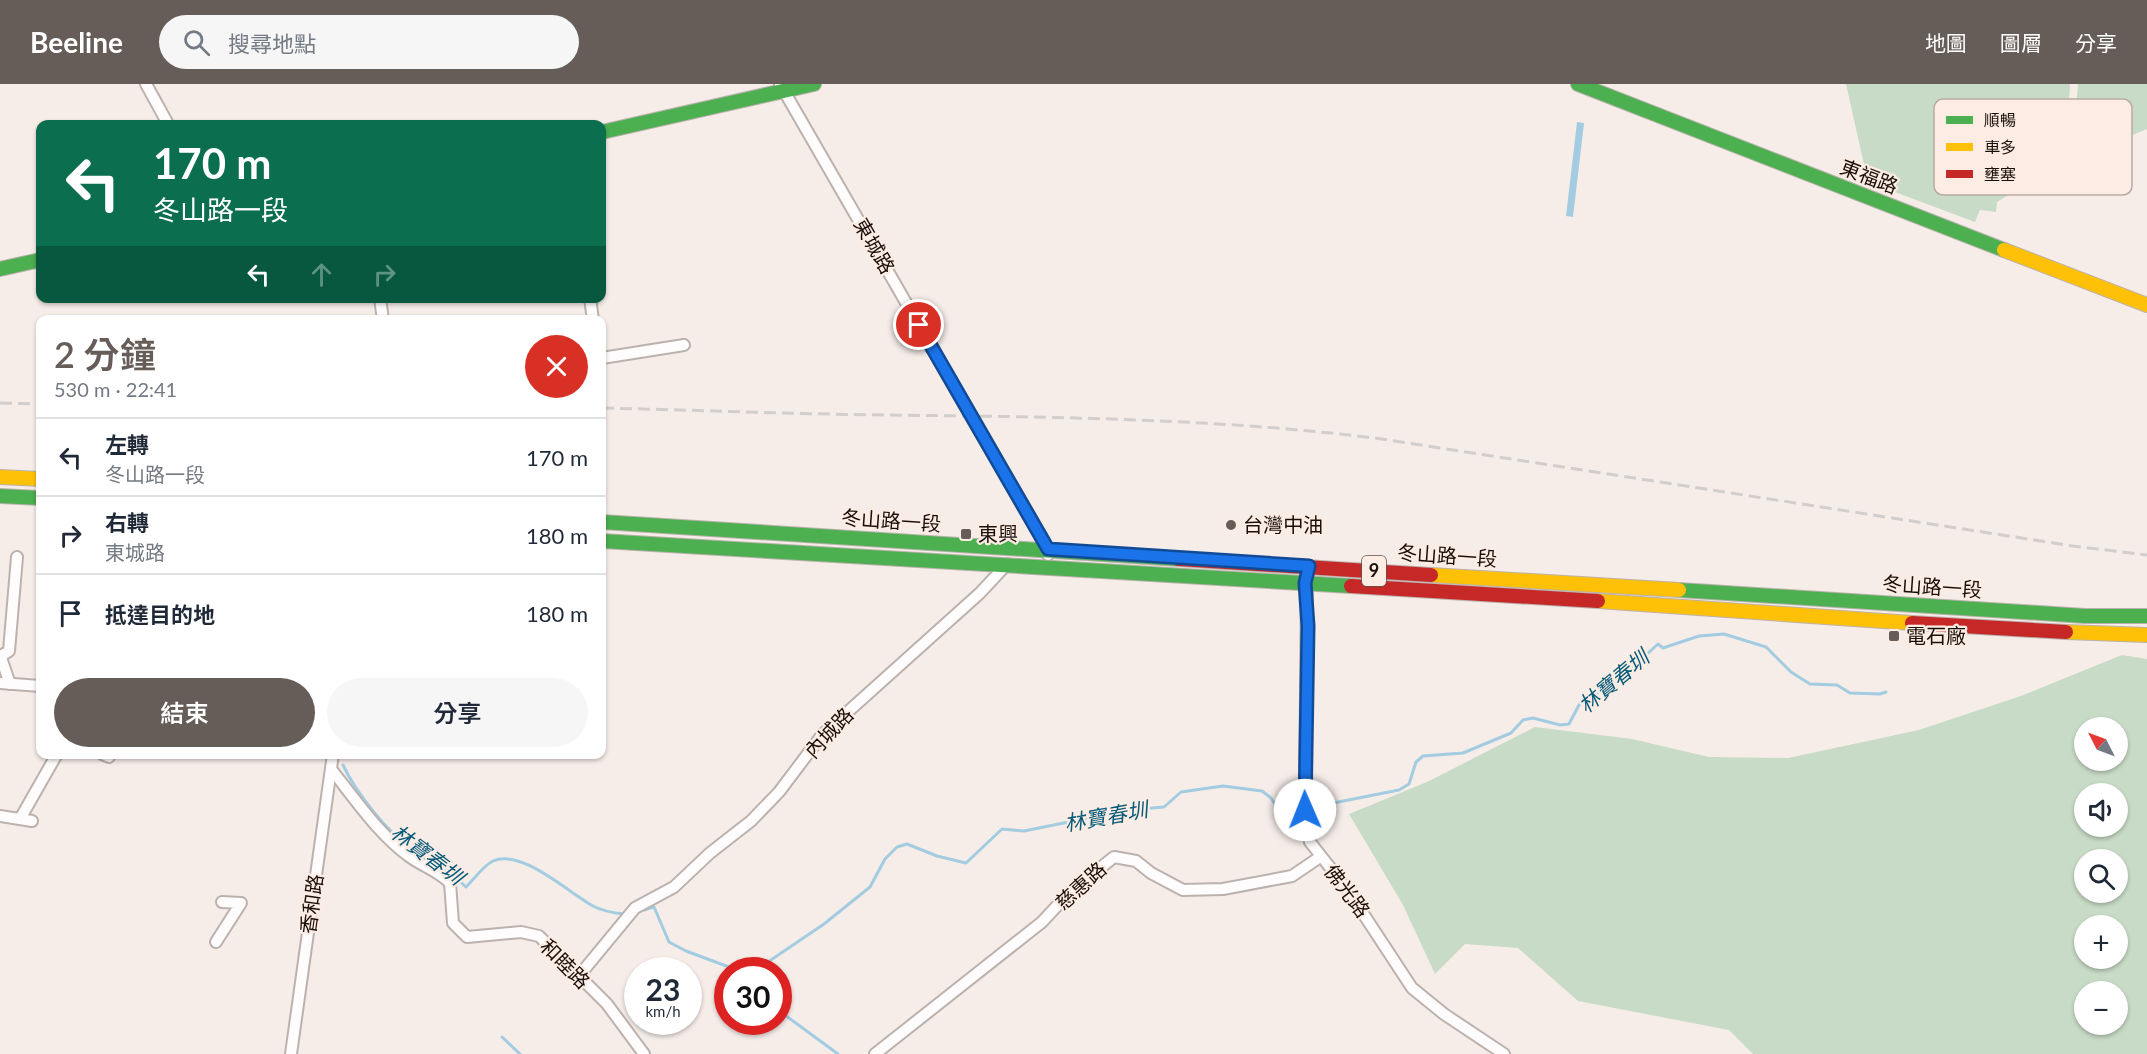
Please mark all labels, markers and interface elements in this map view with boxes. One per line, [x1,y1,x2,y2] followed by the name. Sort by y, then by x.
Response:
[159,15,579,69] search box
[30,25,123,59] text: Beeline
[180,26,213,59] icon: search
[228,30,316,57] text: 搜尋地點
[1925,30,1967,55] text: 地圖
[2000,30,2042,55] text: 圖層
[2075,30,2117,55] text: 分享
[1934,99,2132,195] legend
[1984,110,2016,129] text: 順暢
[1984,137,2016,156] text: 車多
[153,138,271,188] text: 170 m
[54,144,132,222] icon: left
[1837,154,1902,198] street label: 東福路
[1984,164,2016,183] text: 壅塞
[153,193,288,226] text: 冬山路一段
[849,214,900,277] street label: 東城路
[242,258,275,291] icon: left
[305,258,338,291] icon: ahead
[368,258,401,291] icon: right
[893,299,944,350] pin
[902,308,935,341] icon: arrive
[54,332,156,376] text: 2 分鐘
[525,335,588,398] button: close
[54,377,177,401] text: 530 m · 22:41
[105,431,149,458] text: 左轉
[54,441,87,474] icon: left
[526,444,588,471] text: 170 m
[105,462,205,486] text: 冬山路一段
[840,505,942,535] street label: 冬山路一段
[105,509,149,536] text: 右轉
[1243,512,1323,536] place label: 台灣中油
[1224,518,1238,532] marker: 台灣中油
[54,519,87,552] icon: right
[978,521,1018,545] place label: 東興
[526,522,588,549] text: 180 m
[959,527,973,541] marker: 東興
[105,540,165,564] text: 東城路
[1396,540,1498,570] street label: 冬山路一段
[1362,556,1386,586] road number: 9
[1881,571,1983,601] street label: 冬山路一段
[54,597,87,630] icon: arrive
[526,600,588,627] text: 180 m
[105,601,215,628] text: 抵達目的地
[1906,623,1966,647] place label: 電石廠
[1887,629,1901,643] marker: 電石廠
[1573,642,1656,717] water label: 林寶春圳
[54,678,315,747] button: 結束
[327,678,588,747] button: 分享
[799,702,858,762] street label: 內城路
[2074,717,2128,771] north arrow
[2074,717,2128,1035] map controls
[1273,778,1337,842] position arrow
[2074,783,2128,837] button: sound
[1062,795,1152,835] water label: 林寶春圳
[387,819,471,891] water label: 林寶春圳
[2074,849,2128,903] button: search
[1050,856,1111,914] street label: 慈惠路
[1320,859,1375,922] street label: 佛光路
[295,872,327,935] street label: 香和路
[2074,915,2128,969] button: +
[536,934,595,993] street label: 和睦路
[714,957,792,1035] speed limit sign: 30
[646,971,680,1007] text: 23
[2074,981,2128,1035] button: −
[645,1002,681,1020] text: km/h

